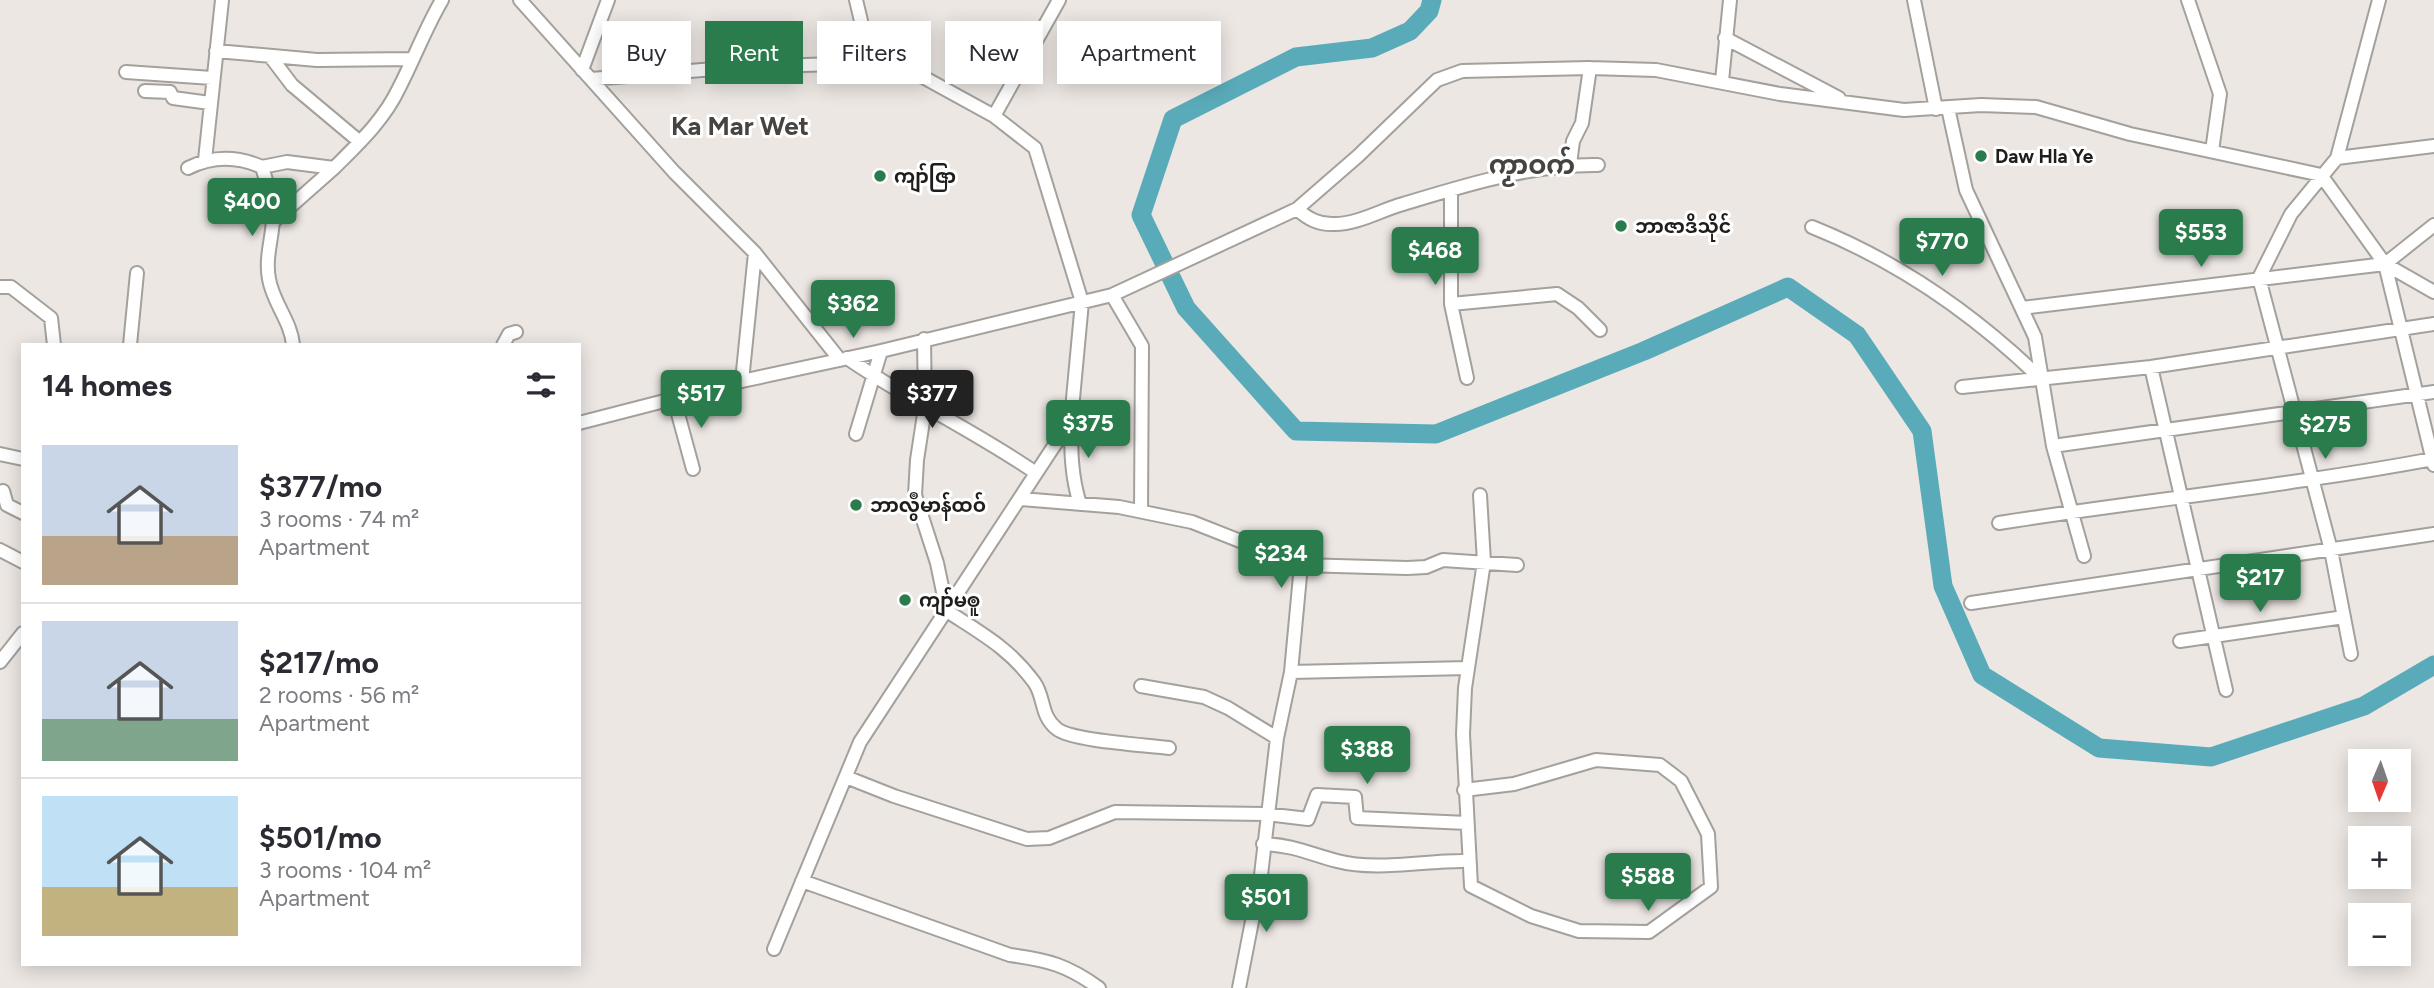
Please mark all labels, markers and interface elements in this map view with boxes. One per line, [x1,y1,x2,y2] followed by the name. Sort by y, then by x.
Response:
[602,21,691,84] chip: Buy
[705,21,803,84] chip: Rent
[817,21,931,84] chip: Filters
[945,21,1043,84] chip: New
[1057,21,1221,84] chip: Apartment
[671,110,809,142] district label: Ka Mar Wet
[1995,145,2094,168] place label: Daw Hla Ye
[1489,146,1575,187] district label: ကၟာဝက်
[1973,148,1989,164] marker: Daw Hla Ye
[894,163,956,193] place label: ကျာ်ဇြာ
[872,168,888,184] marker: ကျာ်ဇြာ
[211,178,293,238] pin: $400
[223,187,281,215] text: $400
[2160,210,2242,269] pin: $553
[1635,213,1731,242] place label: ဘာဇာဒိသိုင်
[1613,218,1629,234] marker: ဘာဇာဒိသိုင်
[1901,218,1983,278] pin: $770
[2175,218,2227,246] text: $553
[1915,227,1969,255] text: $770
[1394,228,1476,287] pin: $468
[1408,236,1462,264] text: $468
[812,280,894,340] pin: $362
[827,289,879,317] text: $362
[522,366,560,404] icon: filters
[42,367,172,404] text: 14 homes
[660,370,742,430] pin: $517
[891,370,973,430] pin: $377
[677,379,725,407] text: $517
[906,379,958,407] text: $377
[1047,400,1129,460] pin: $375
[2284,402,2366,461] pin: $275
[1062,409,1114,437] text: $375
[2299,410,2351,438] text: $275
[259,468,382,505] text: $377/mo
[98,473,182,557] icon: home
[870,492,986,521] place label: ဘာလွဳမာန်ထဝ်
[848,497,864,513] marker: ဘာလွဳမာန်ထဝ်
[259,505,419,533] text: 3 rooms · 74 m²
[1240,530,1322,590] pin: $234
[259,533,370,561] text: Apartment
[1254,539,1308,567] text: $234
[2219,554,2301,614] pin: $217
[2236,563,2284,591] text: $217
[919,587,980,617] place label: ကျာ်မၜူ
[897,592,913,608] marker: ကျာ်မၜူ
[259,644,379,681] text: $217/mo
[98,649,182,733] icon: home
[259,681,419,709] text: 2 rooms · 56 m²
[259,709,370,737] text: Apartment
[1326,726,1408,786] pin: $388
[1340,735,1394,763] text: $388
[2348,749,2412,812] north arrow
[2348,749,2411,966] map controls
[259,819,382,856] text: $501/mo
[98,824,182,908] icon: home
[2348,826,2411,889] button: +
[1607,853,1689,913] pin: $588
[259,856,431,884] text: 3 rooms · 104 m²
[1621,862,1675,890] text: $588
[1225,874,1307,934] pin: $501
[1241,883,1291,911] text: $501
[259,884,370,912] text: Apartment
[2348,903,2411,966] button: −

